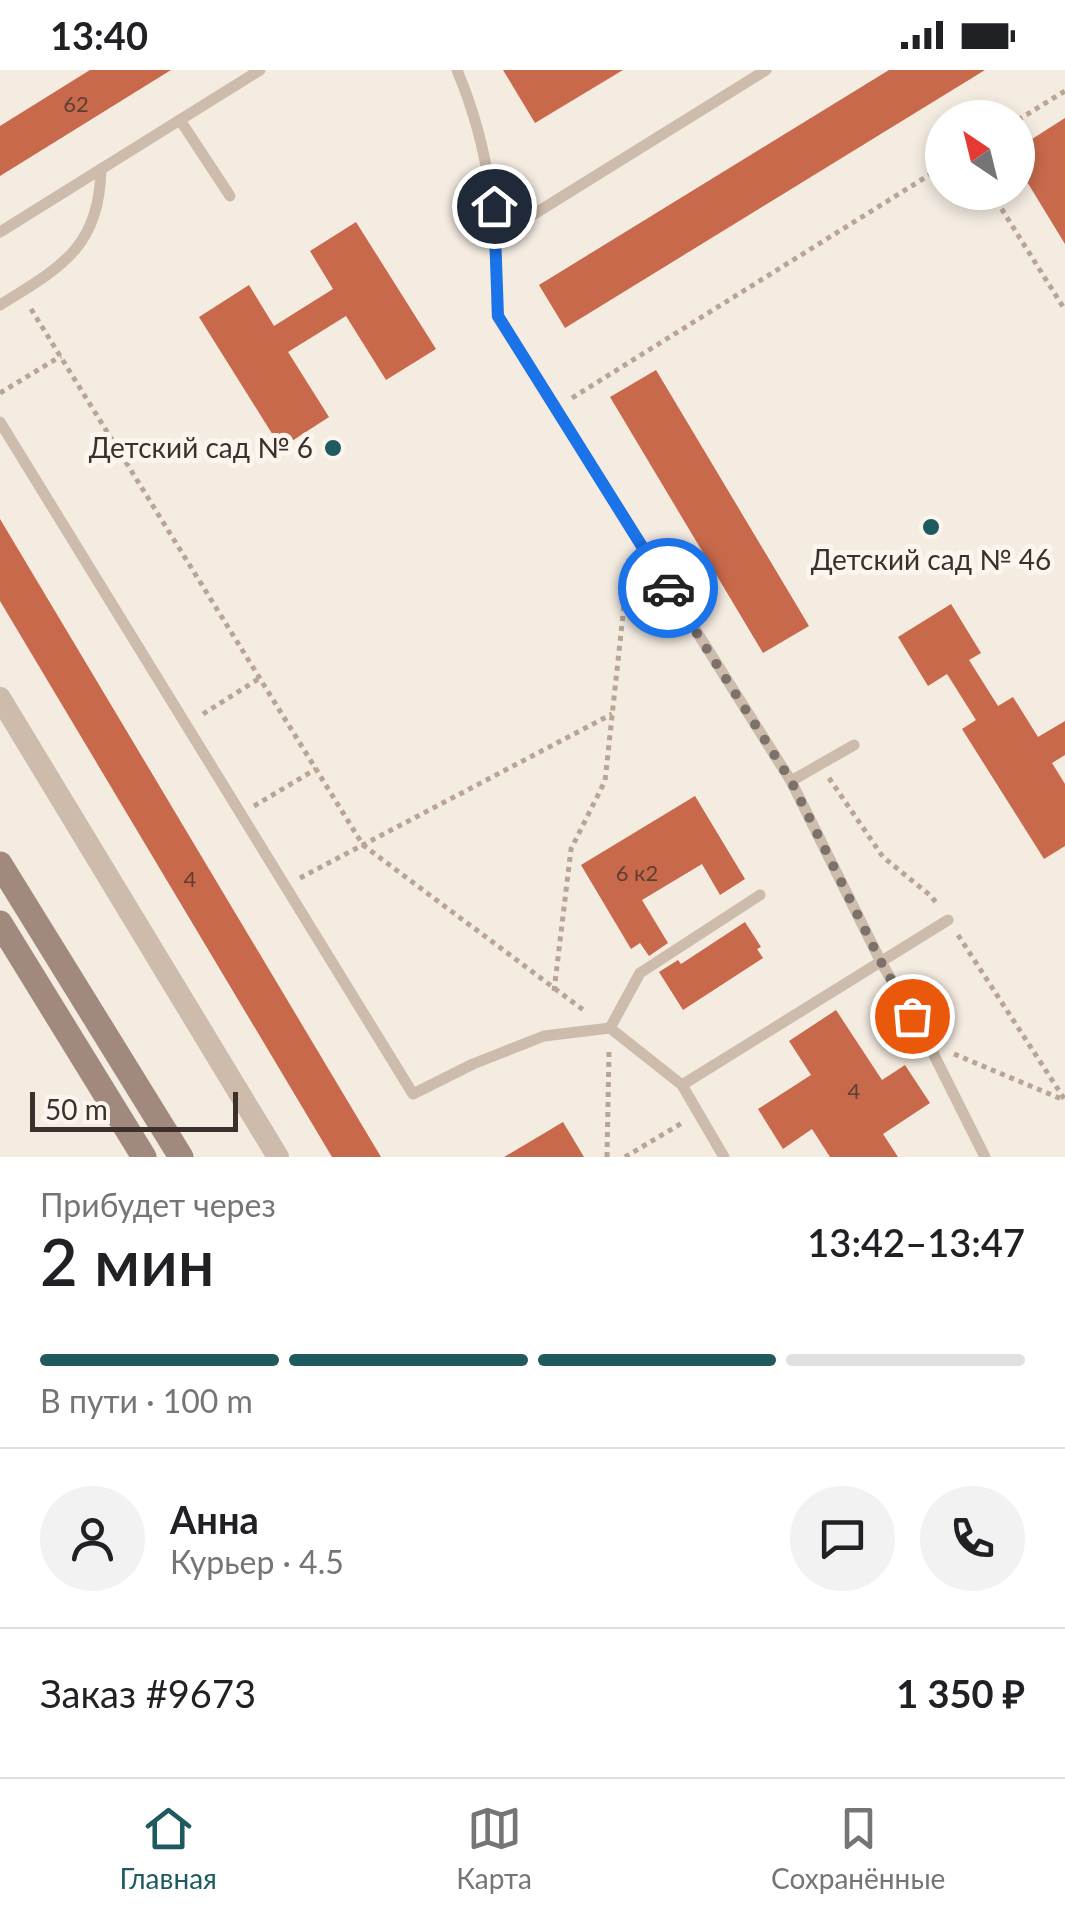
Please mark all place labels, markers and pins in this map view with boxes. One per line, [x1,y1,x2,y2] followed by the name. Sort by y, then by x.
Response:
[452,164,537,249] pin
[89,430,313,464] place label: Детский сад № 6
[322,437,344,459] marker: Детский сад № 6
[920,516,942,538] marker: Детский сад № 46
[811,542,1051,576] place label: Детский сад № 46
[870,974,955,1059] pin

